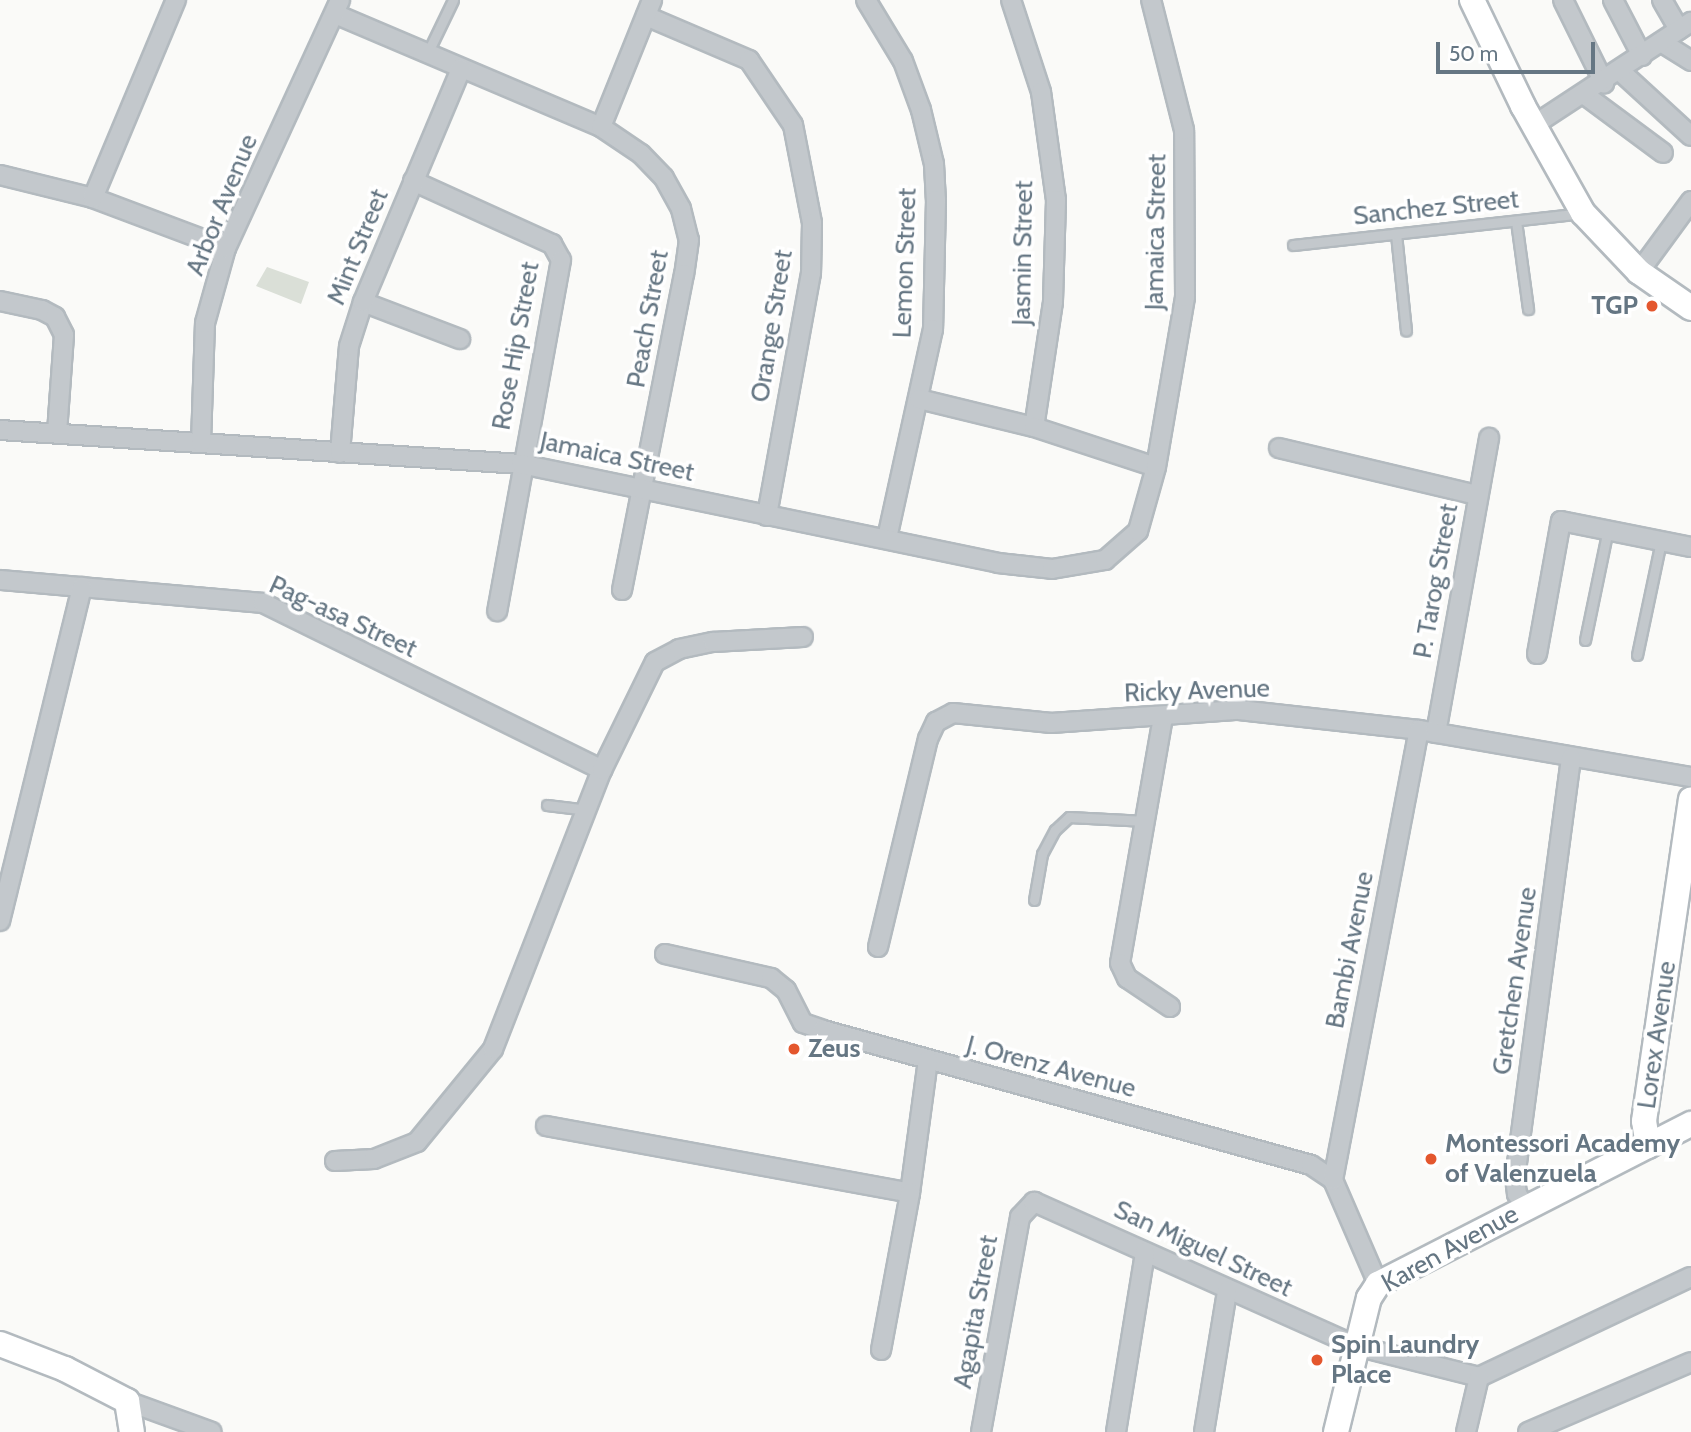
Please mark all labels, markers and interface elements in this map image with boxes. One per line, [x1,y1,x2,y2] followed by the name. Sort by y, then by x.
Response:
[1439,28,1598,72] scale bar
[1449,41,1498,66] text: 50 m
[180,130,264,280] street label: Arbor Avenue
[1139,153,1173,311] street label: Jamaica Street
[1006,180,1040,326] street label: Jasmin Street
[1352,184,1520,232] street label: Sanchez Street
[321,185,395,309] street label: Mint Street
[887,187,923,339] street label: Lemon Street
[621,248,675,390] street label: Peach Street
[745,248,799,404] street label: Orange Street
[486,259,546,433] street label: Rose Hip Street
[1591,290,1638,322] place label: TGP
[1644,298,1660,314] marker: TGP
[537,425,697,489] street label: Jamaica Street
[1407,501,1465,661] street label: P. Tarog Street
[264,569,422,665] street label: Pag-asa Street
[1124,673,1270,709] street label: Ricky Avenue
[1320,869,1380,1031] street label: Bambi Avenue
[1486,885,1544,1077] street label: Gretchen Avenue
[1631,959,1683,1111] street label: Lorex Avenue
[963,1029,1139,1105] street label: J. Orenz Avenue
[808,1033,860,1065] place label: Zeus
[786,1041,802,1057] marker: Zeus
[1445,1128,1680,1190] place label: Montessori Academy of Valenzuela
[1423,1151,1439,1167] marker: Montessori Academy of Valenzuela
[1109,1194,1297,1304] street label: San Miguel Street
[1376,1199,1524,1299] street label: Karen Avenue
[947,1233,1005,1391] street label: Agapita Street
[1331,1329,1479,1390] place label: Spin Laundry Place
[1309,1352,1325,1368] marker: Spin Laundry Place

